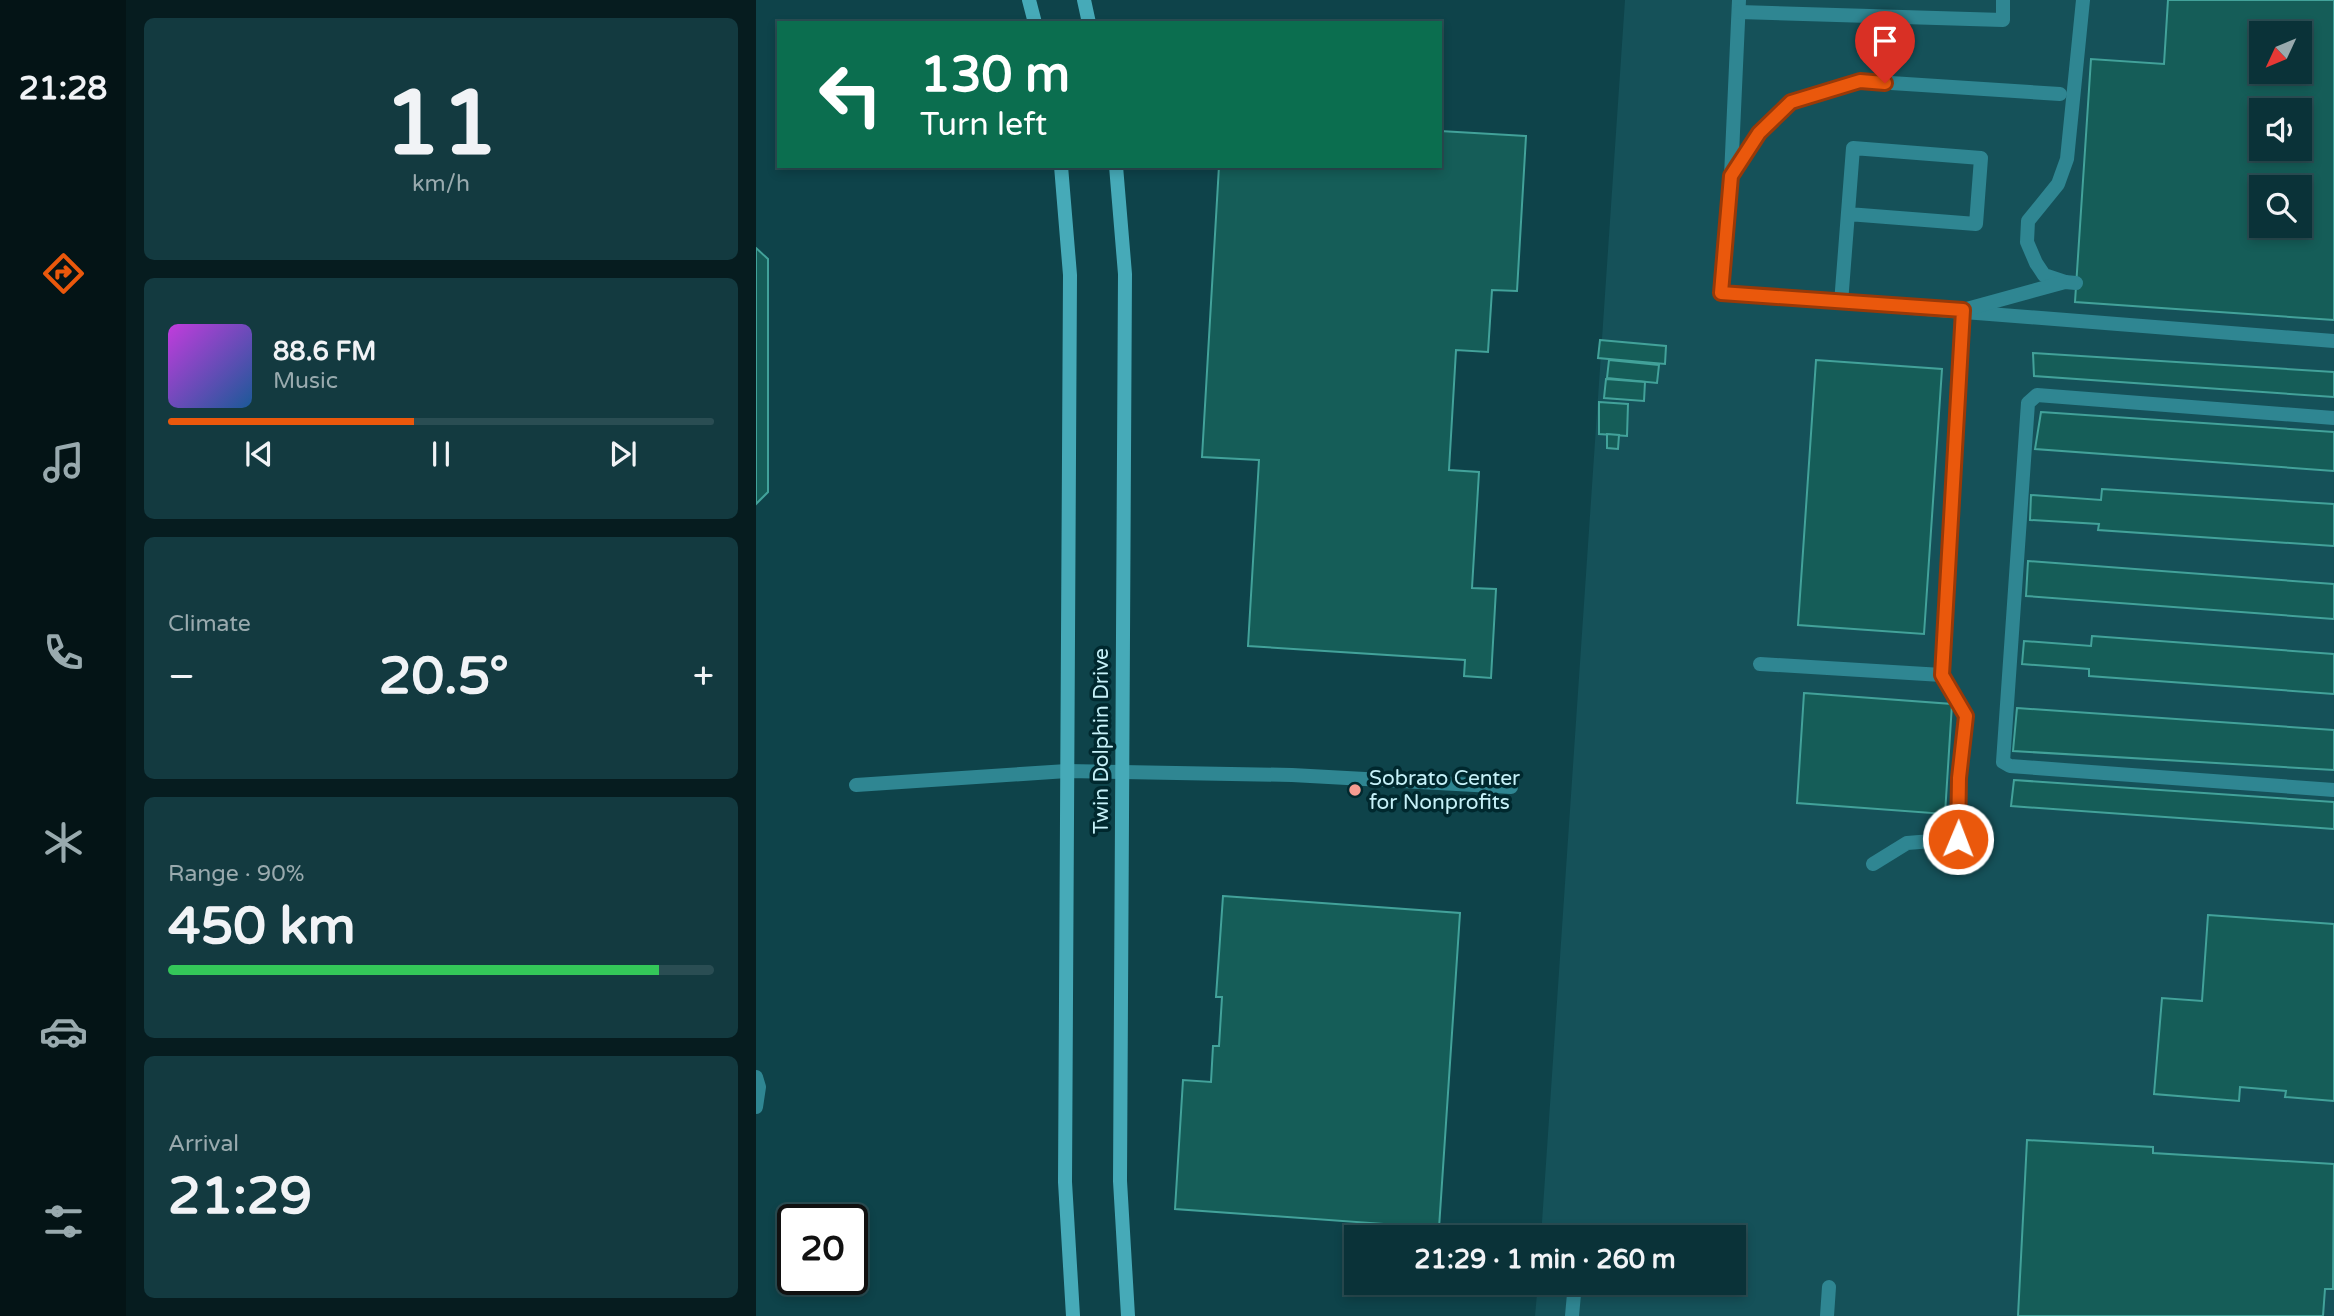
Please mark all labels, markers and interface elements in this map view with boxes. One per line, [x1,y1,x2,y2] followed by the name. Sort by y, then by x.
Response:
[1855,11,1915,83] pin
[2249,21,2312,84] north arrow
[2249,21,2312,238] map controls
[1866,22,1904,60] icon: arrive
[920,46,1070,105] text: 130 m
[805,49,896,140] icon: left
[384,69,498,179] text: 11
[19,70,107,108] text: 21:28
[2249,98,2312,161] button: sound
[920,106,1047,144] text: Turn left
[412,170,470,198] text: km/h
[2249,175,2312,238] button: search
[39,249,88,298] icon: directions
[273,336,376,367] text: 88.6 FM
[273,367,338,395] text: Music
[240,435,278,473] icon: previous
[422,435,460,473] icon: pause
[604,435,642,473] icon: next
[39,438,88,487] icon: music
[168,610,251,638] text: Climate
[39,628,88,677] icon: phone
[379,645,509,708] text: 20.5°
[1089,648,1114,834] street label: Twin Dolphin Drive
[168,654,195,700] text: −
[693,654,714,700] text: +
[1369,766,1520,815] place label: Sobrato Center for Nonprofits
[1347,782,1363,798] marker: Sobrato Center for Nonprofits
[1921,802,1995,876] position arrow
[39,818,88,867] icon: climate
[168,860,304,888] text: Range · 90%
[168,895,356,958] text: 450 km
[39,1007,88,1056] icon: car
[168,1130,239,1158] text: Arrival
[168,1165,312,1228] text: 21:29
[39,1197,88,1246] icon: filters
[777,1204,868,1295] speed limit sign: 20
[1414,1244,1676,1275] text: 21:29 · 1 min · 260 m

